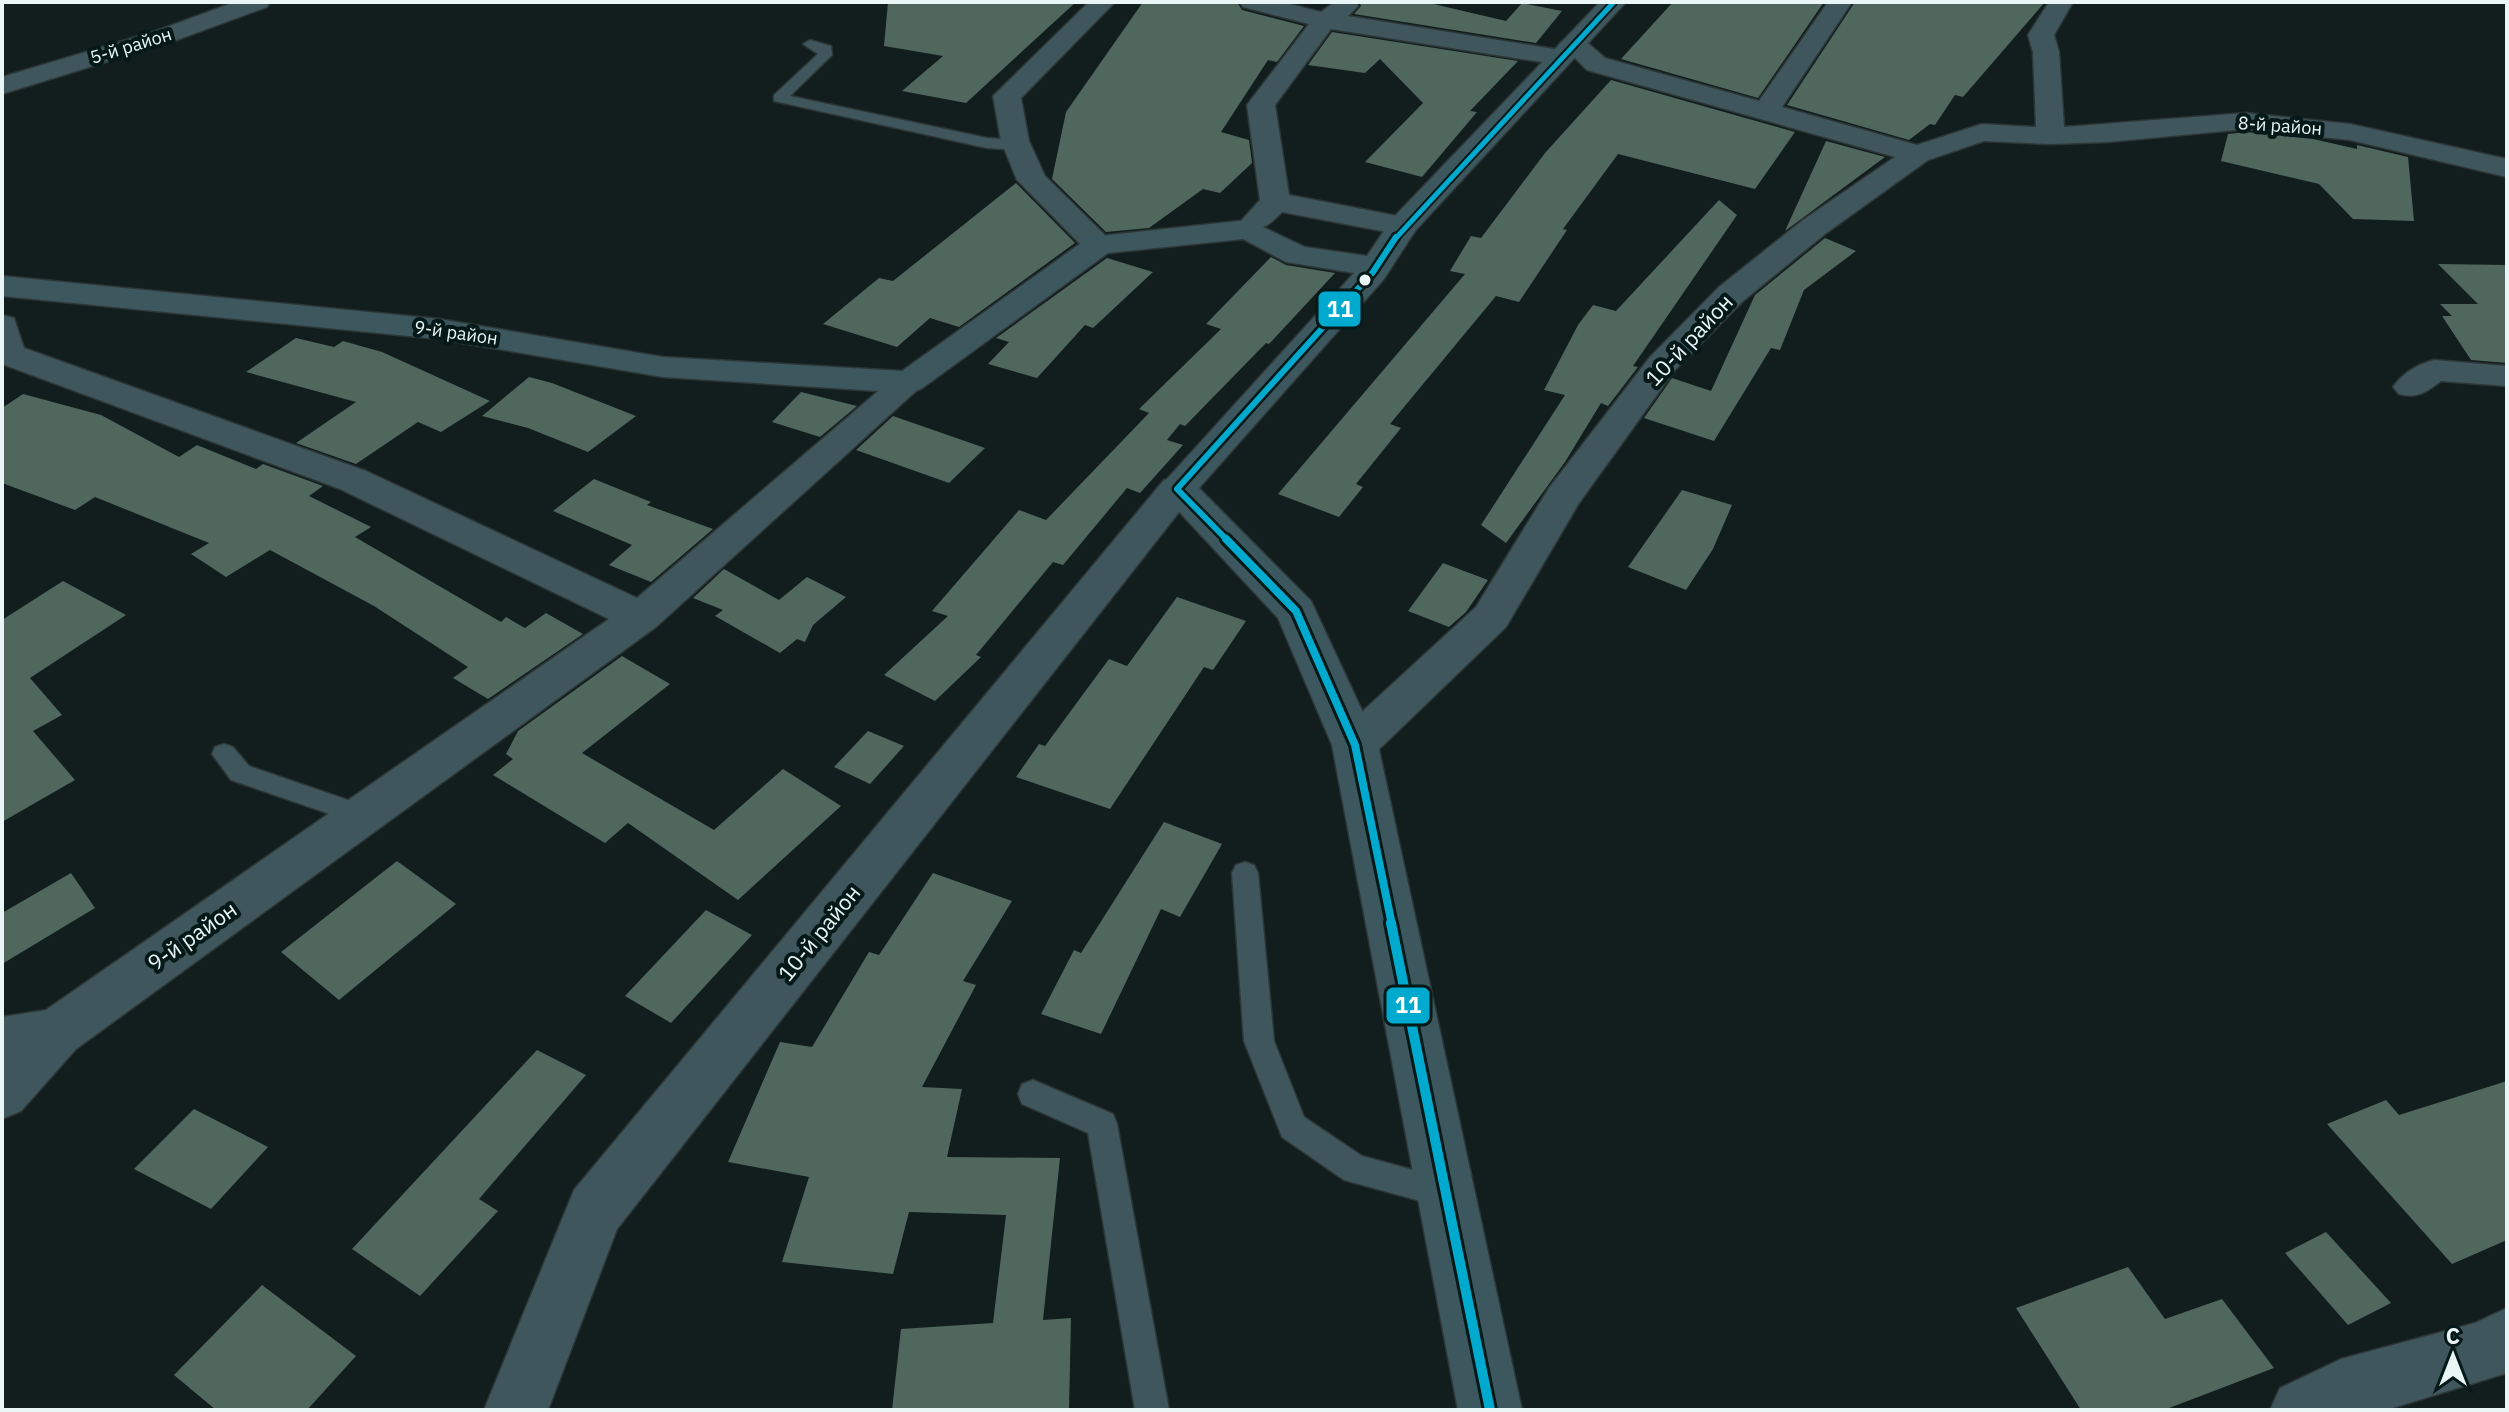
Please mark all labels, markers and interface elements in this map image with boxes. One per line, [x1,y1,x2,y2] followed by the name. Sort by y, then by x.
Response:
[87,22,174,69] street label: 5-й район
[2237,111,2323,140] street label: 8-й район
[1357,272,1373,288] unlabelled marker
[1638,287,1739,392] street label: 10-й район
[1317,290,1362,328] line badge: 11
[1327,294,1353,323] text: 11
[413,315,499,350] street label: 9-й район
[771,878,866,987] street label: 10-й район
[141,894,242,977] street label: 9-й район
[1385,986,1431,1025] line badge: 11
[1395,990,1421,1019] text: 11
[2413,1316,2493,1396] north arrow
[2446,1321,2460,1350] text: С

